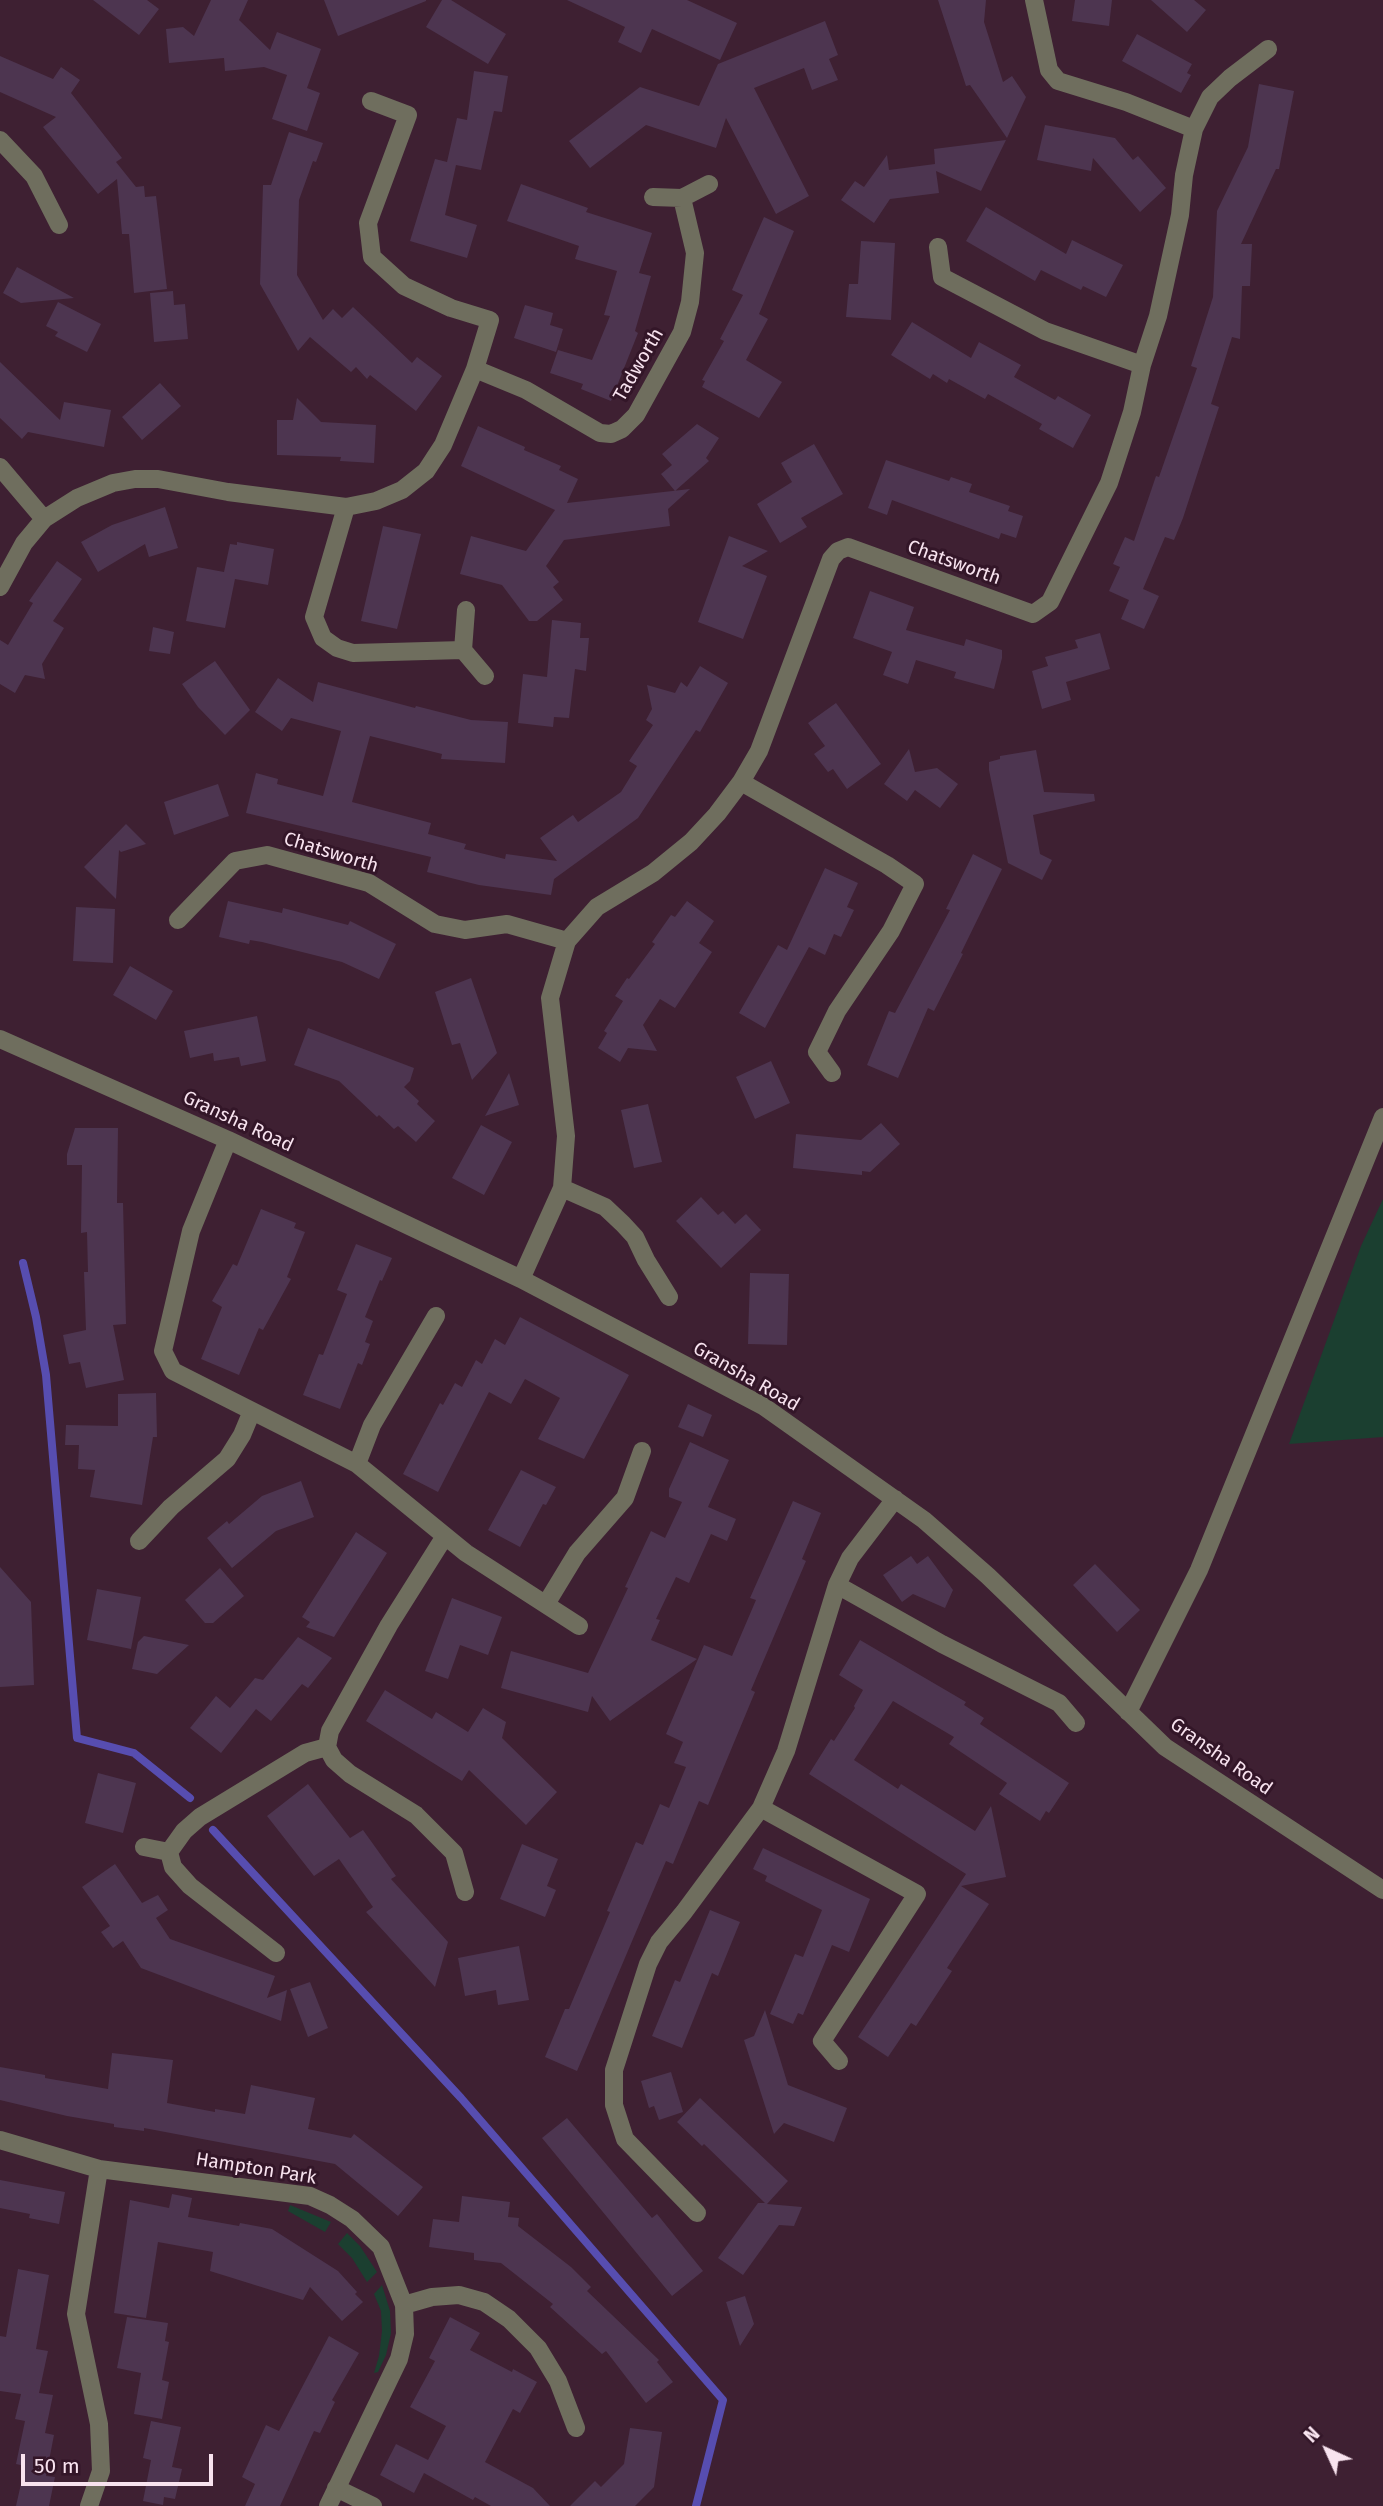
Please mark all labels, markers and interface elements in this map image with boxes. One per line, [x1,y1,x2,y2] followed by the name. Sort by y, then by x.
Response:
[609,324,669,406] street label: Tadworth
[904,536,1004,590] street label: Chatsworth
[281,828,381,878] street label: Chatsworth
[179,1086,297,1158] street label: Gransha Road
[689,1337,803,1417] street label: Gransha Road
[1166,1713,1276,1801] street label: Gransha Road
[194,2148,318,2190] street label: Hampton Park
[1292,2415,1362,2485] north arrow
[1299,2422,1324,2447] text: N
[24,2440,217,2484] scale bar
[34,2453,80,2479] text: 50 m

